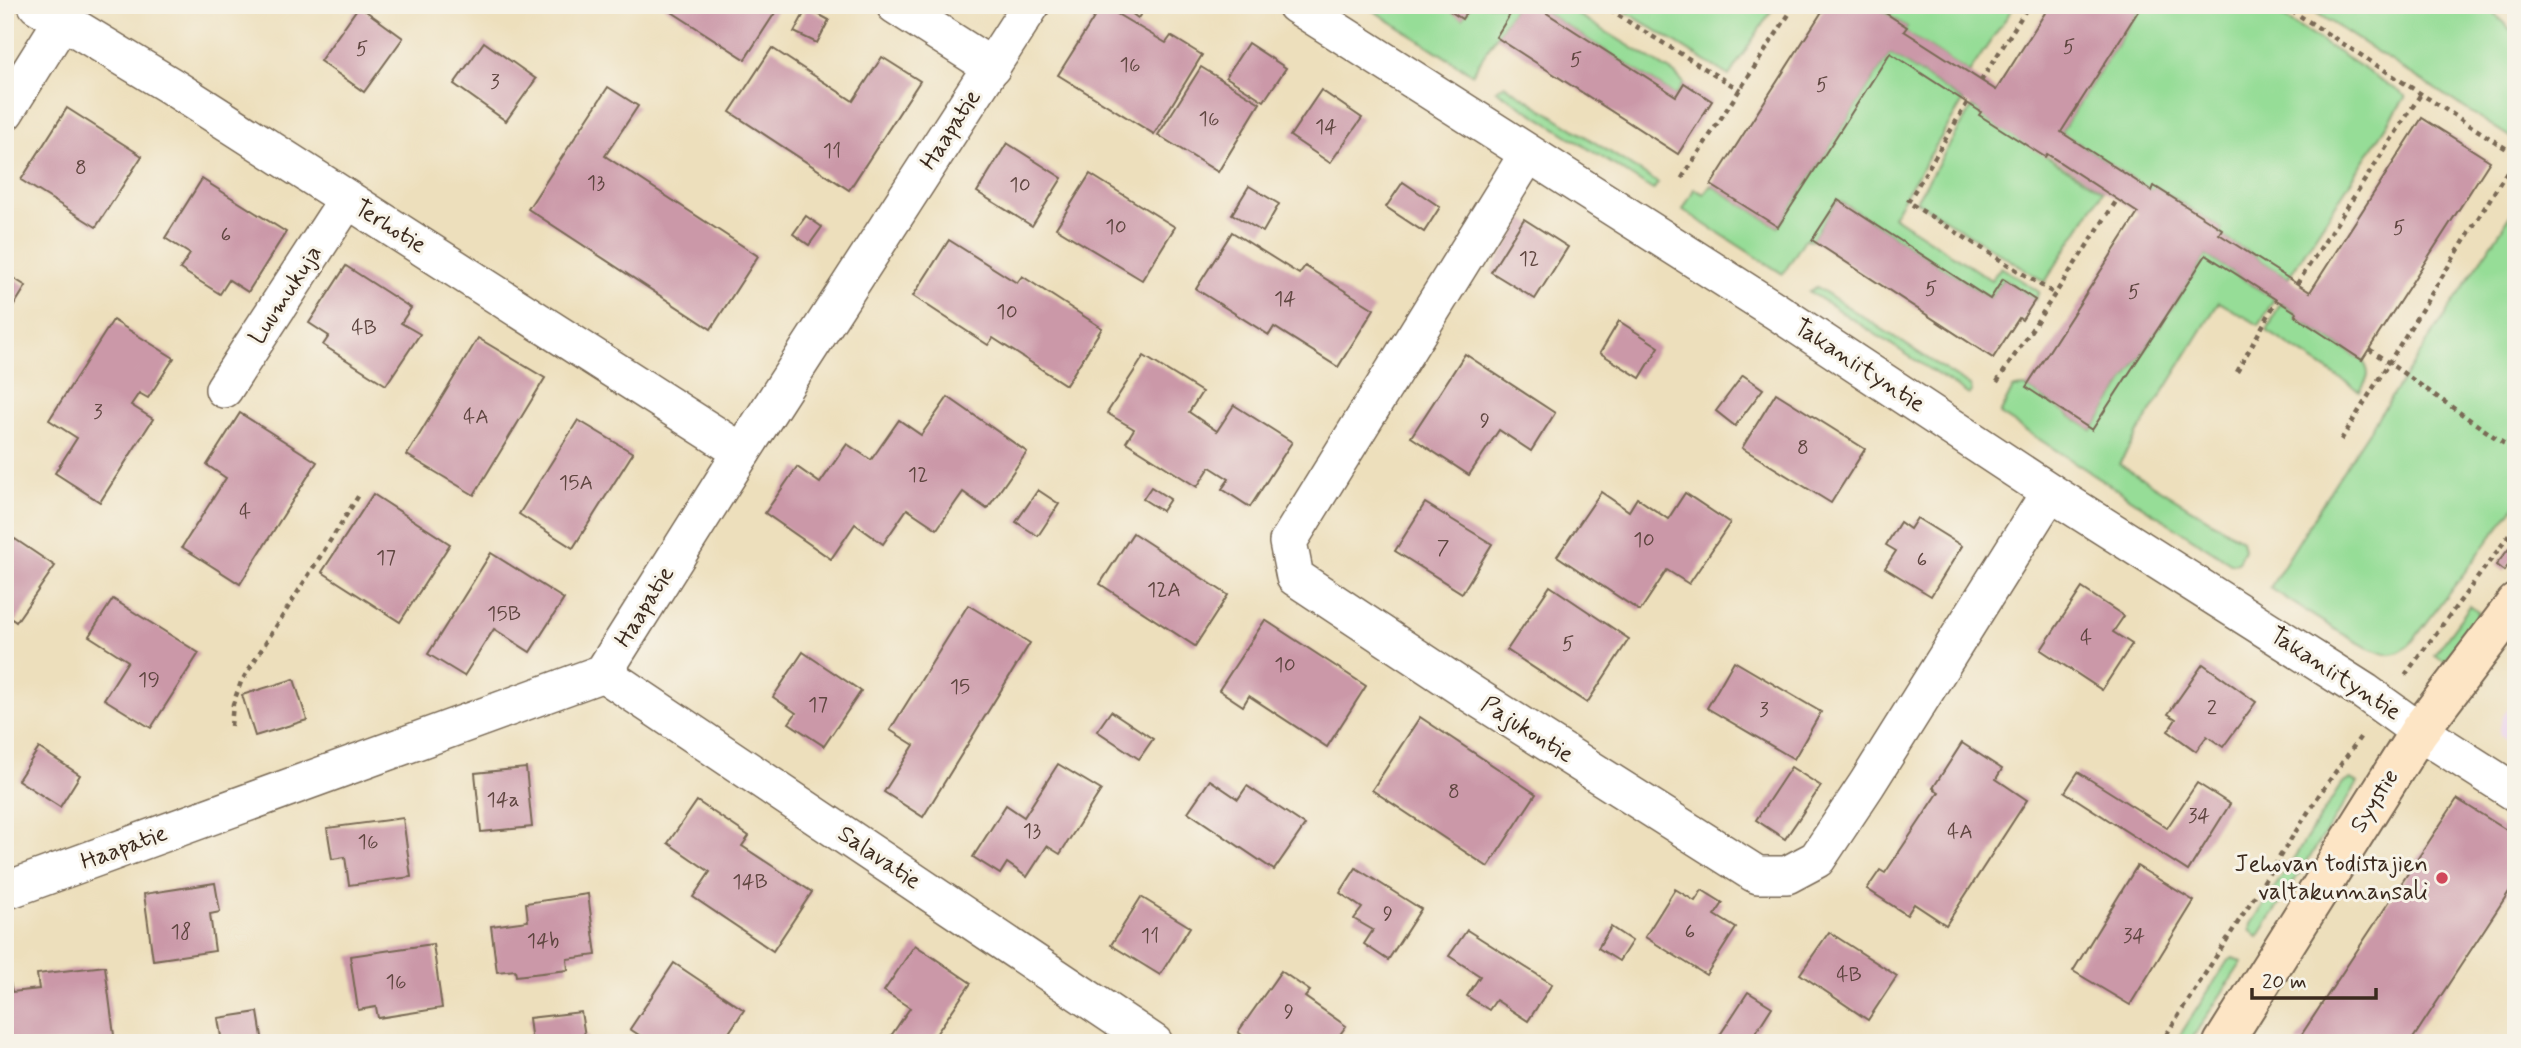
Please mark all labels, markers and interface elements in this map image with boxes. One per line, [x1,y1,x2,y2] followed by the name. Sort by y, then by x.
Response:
[2063,33,2075,61] house number: 5
[356,35,368,63] house number: 5
[1570,46,1582,74] house number: 5
[1120,51,1141,79] house number: 16
[490,68,500,96] house number: 3
[1816,71,1828,99] house number: 5
[913,84,989,176] street label: Haapatie
[1199,105,1220,133] house number: 16
[1315,113,1337,141] house number: 14
[823,137,841,165] house number: 11
[75,154,87,182] house number: 8
[587,169,605,197] house number: 13
[1009,171,1031,199] house number: 10
[348,193,432,261] street label: Terhotie
[1105,213,1127,241] house number: 10
[2393,214,2405,242] house number: 5
[221,221,231,249] house number: 6
[242,239,330,351] street label: Luumukuja
[1519,245,1539,273] house number: 12
[1925,275,1937,303] house number: 5
[2128,278,2140,306] house number: 5
[1274,285,1296,313] house number: 14
[996,298,1018,326] house number: 10
[1787,312,1931,420] street label: Takaniityntie
[351,314,377,342] house number: 4B
[93,398,103,426] house number: 3
[463,403,489,431] house number: 4A
[1480,407,1490,435] house number: 9
[1797,434,1809,462] house number: 8
[908,461,928,489] house number: 12
[559,469,593,497] house number: 15A
[239,498,251,526] house number: 4
[1633,526,1655,554] house number: 10
[1437,534,1450,562] house number: 7
[376,544,396,572] house number: 17
[1917,546,1927,574] house number: 6
[608,560,682,653] street label: Haapatie
[1147,576,1181,604] house number: 12A
[487,600,521,628] house number: 15B
[2263,620,2407,728] street label: Takaniityntie
[2080,624,2092,652] house number: 4
[1562,630,1574,658] house number: 5
[1274,651,1296,679] house number: 10
[138,666,160,694] house number: 19
[950,673,970,701] house number: 15
[1475,689,1579,771] street label: Pajukontie
[808,691,828,719] house number: 17
[2207,694,2217,722] house number: 2
[1759,696,1769,724] house number: 3
[2343,763,2407,839] street label: Syystie
[1448,778,1460,806] house number: 8
[487,786,519,814] house number: 14a
[2188,802,2210,830] house number: 34
[1023,817,1041,845] house number: 13
[76,818,172,878] street label: Haapatie
[1947,818,1973,846] house number: 4A
[831,819,927,897] street label: Salavatie
[358,828,379,856] house number: 16
[2235,849,2428,908] place label: Jehovan todistajien valtakunnansali
[732,868,768,896] house number: 14B
[2434,870,2450,886] marker: Jehovan todistajien valtakunnansali
[1383,900,1393,928] house number: 9
[171,918,191,946] house number: 18
[1685,918,1695,946] house number: 6
[1141,922,1159,950] house number: 11
[2123,922,2145,950] house number: 34
[527,927,559,955] house number: 14b
[2252,957,2376,1001] scale bar
[1836,961,1862,989] house number: 4B
[386,968,407,996] house number: 16
[2262,968,2307,996] text: 20 m
[1284,998,1294,1026] house number: 9

